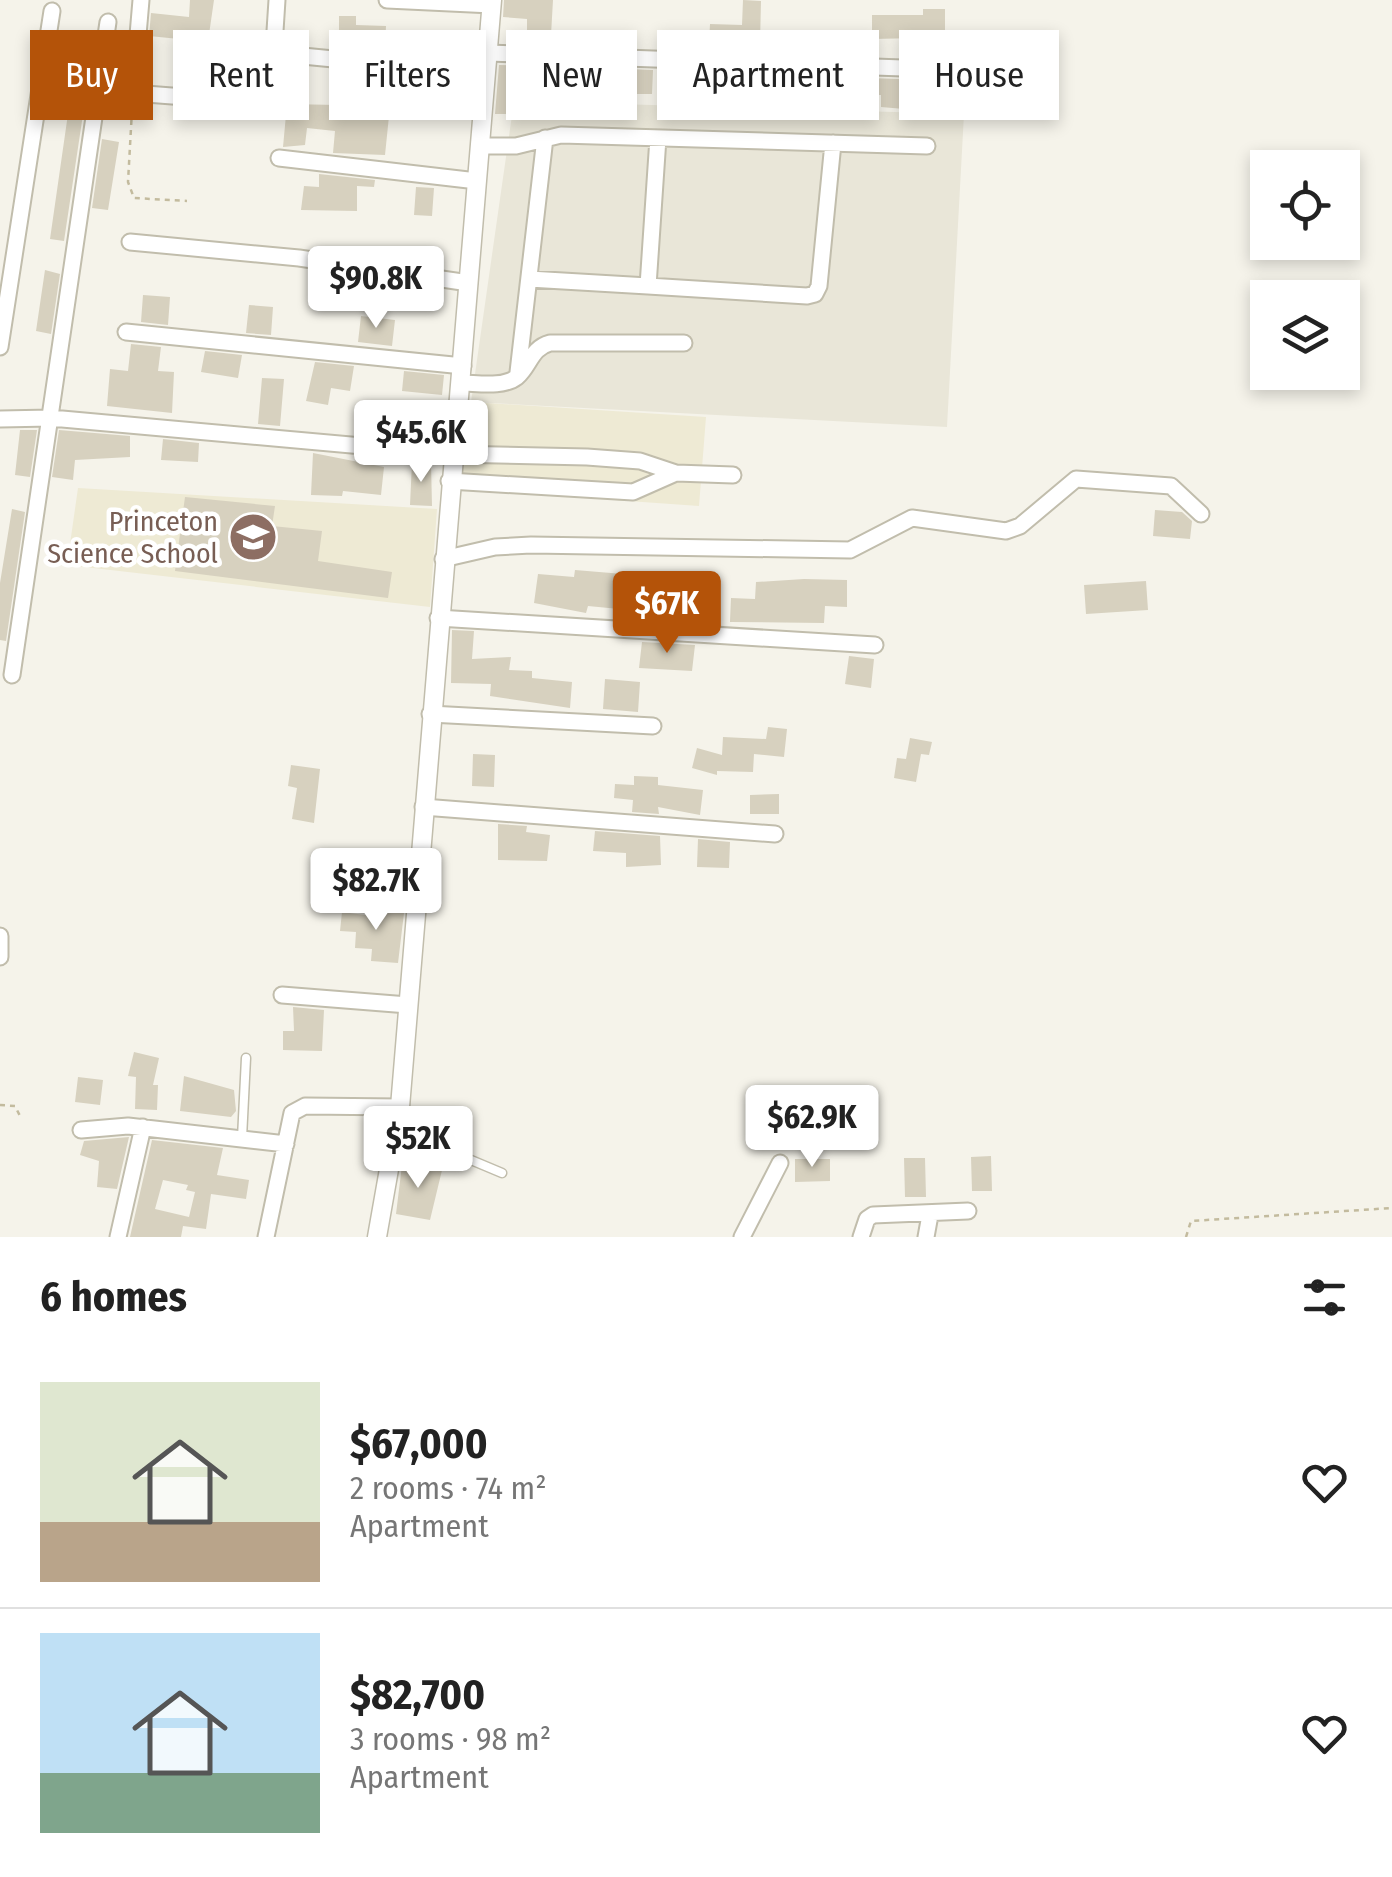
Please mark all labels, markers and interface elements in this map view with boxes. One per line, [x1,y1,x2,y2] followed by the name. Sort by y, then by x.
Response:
[30,30,153,120] chip: Buy
[173,30,309,120] chip: Rent
[329,30,486,120] chip: Filters
[506,30,637,120] chip: New
[657,30,879,120] chip: Apartment
[899,30,1059,120] chip: House
[1250,150,1360,390] map controls
[1250,150,1360,260] button: locate
[295,246,457,331] pin: $90.8K
[330,259,422,297] text: $90.8K
[1250,280,1360,390] button: layers
[340,400,502,485] pin: $45.6K
[376,413,466,451] text: $45.6K
[47,505,218,570] place label: Princeton Science School
[227,511,279,563] school or university icon: Princeton Science School
[608,571,726,656] pin: $67K
[635,584,699,622] text: $67K
[295,848,457,933] pin: $82.7K
[332,861,420,899] text: $82.7K
[731,1085,893,1170] pin: $62.9K
[768,1098,856,1136] text: $62.9K
[359,1106,477,1191] pin: $52K
[386,1119,450,1157] text: $52K
[1297,1270,1352,1325] icon: filters
[40,1272,187,1322] text: 6 homes
[350,1419,488,1469] text: $67,000
[120,1422,240,1542] icon: home
[1297,1455,1352,1510] icon: heart
[350,1469,547,1507] text: 2 rooms · 74 m²
[350,1507,489,1545] text: Apartment
[350,1670,485,1720] text: $82,700
[120,1673,240,1793] icon: home
[1297,1706,1352,1761] icon: heart
[350,1720,551,1758] text: 3 rooms · 98 m²
[350,1758,489,1796] text: Apartment

